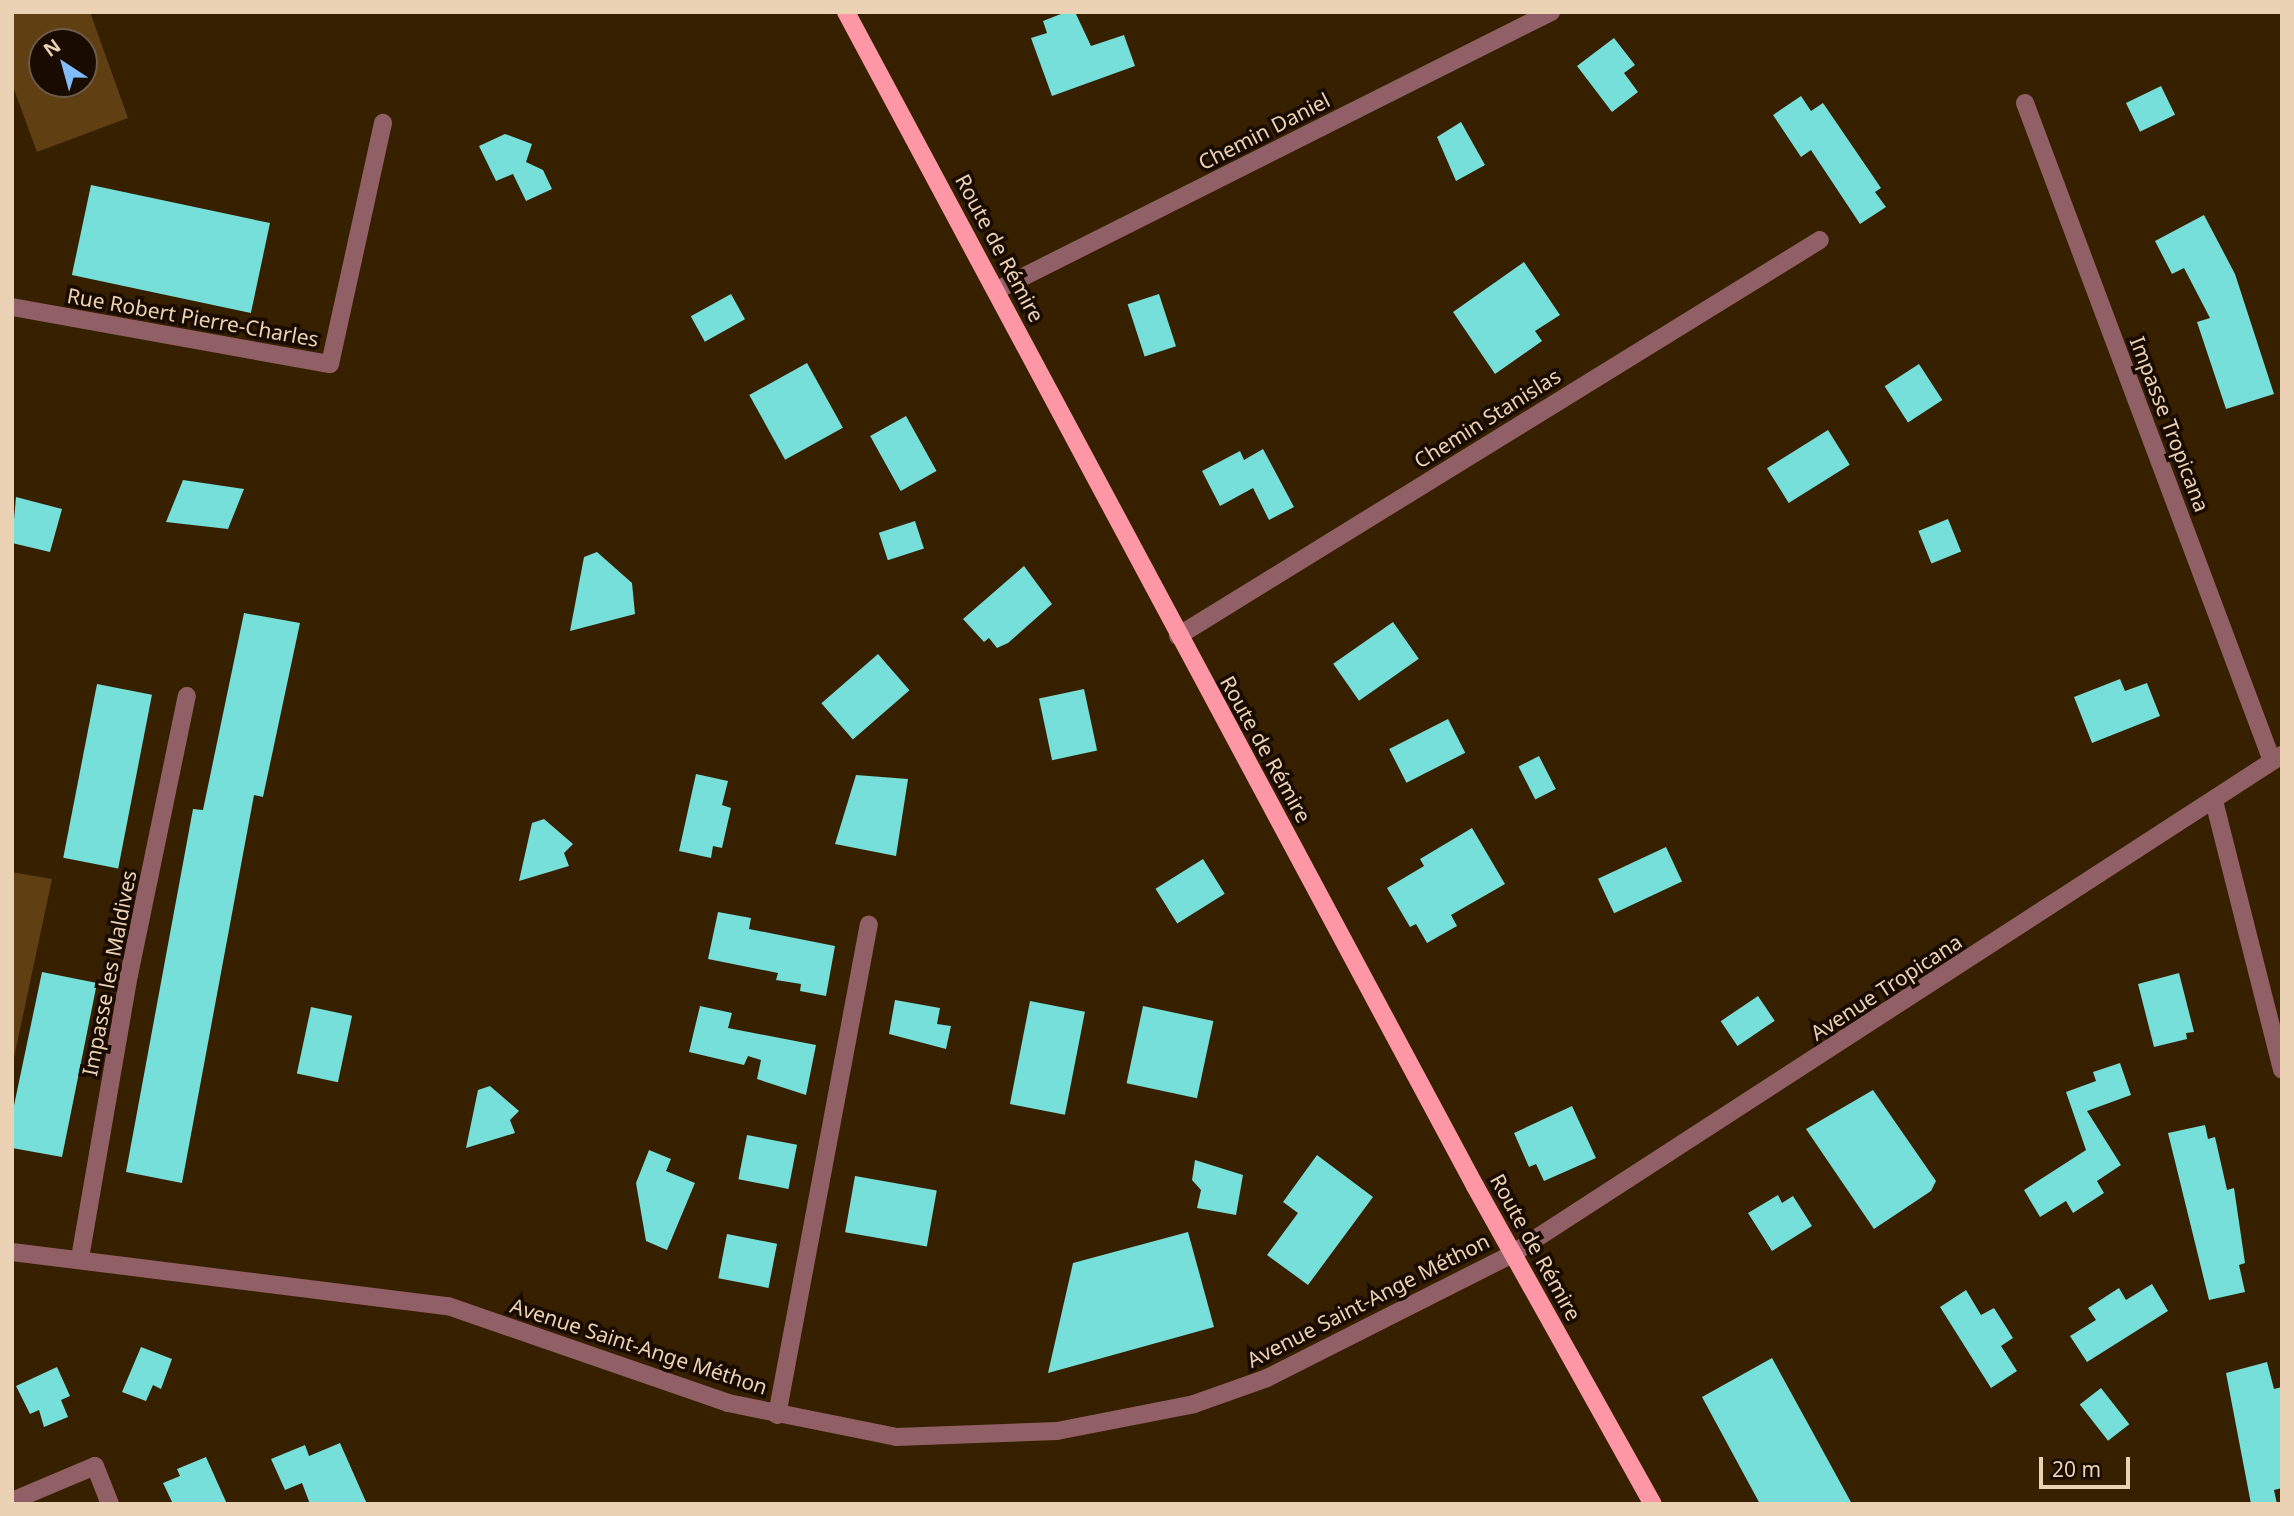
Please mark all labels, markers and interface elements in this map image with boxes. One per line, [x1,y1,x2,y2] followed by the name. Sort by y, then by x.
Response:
[28,28,98,98] north arrow
[38,33,66,63] text: N
[1194,87,1334,175] street label: Chemin Daniel
[950,170,1050,326] street label: Route de Rémire
[65,282,321,352] street label: Rue Robert Pierre-Charles
[2125,333,2215,515] street label: Impasse Tropicana
[1409,363,1565,473] street label: Chemin Stanislas
[1215,671,1317,827] street label: Route de Rémire
[77,868,141,1078] street label: Impasse les Maldives
[1805,929,1967,1045] street label: Avenue Tropicana
[1485,1169,1587,1325] street label: Route de Rémire
[1242,1228,1494,1372] street label: Avenue Saint-Ange Méthon
[507,1292,771,1400] street label: Avenue Saint-Ange Méthon
[2042,1442,2133,1486] scale bar
[2052,1455,2101,1483] text: 20 m

